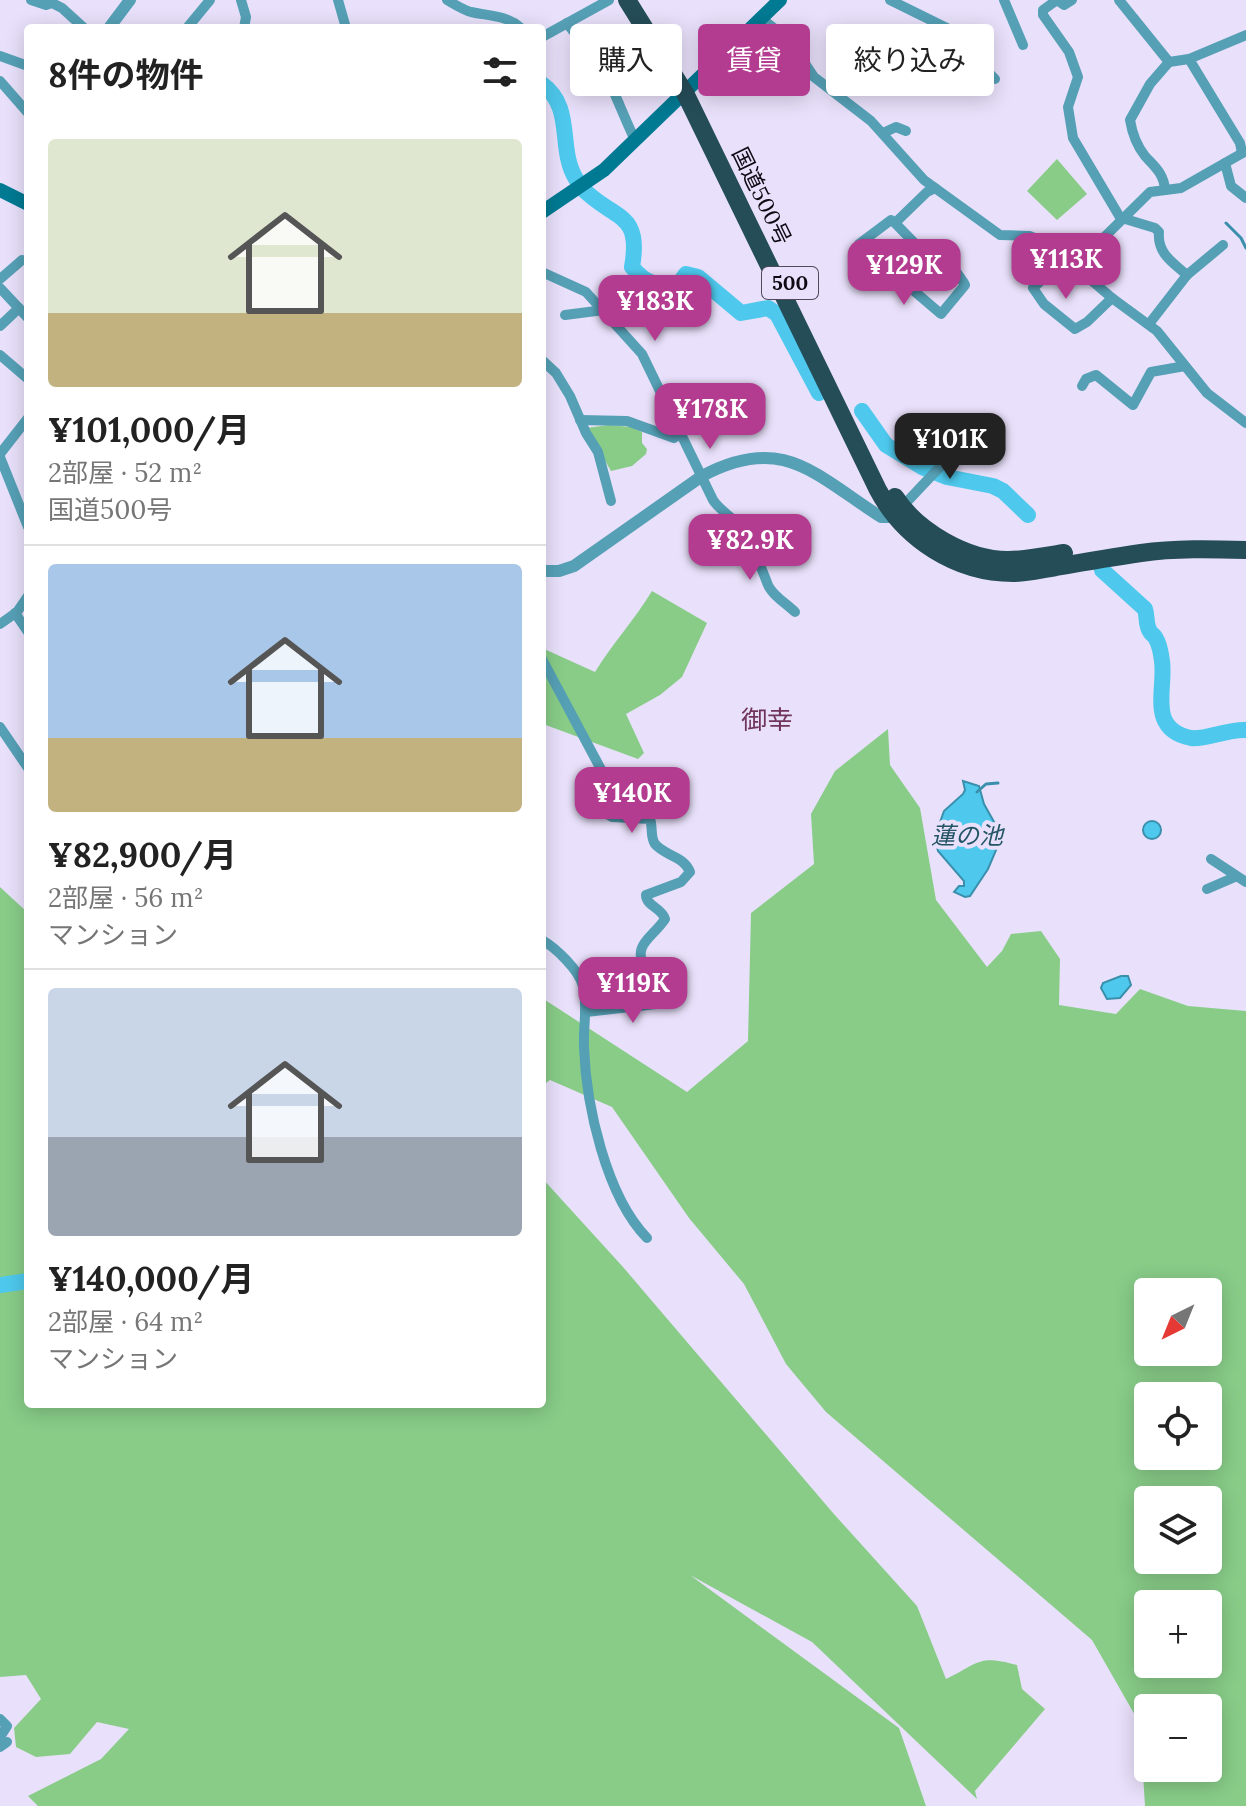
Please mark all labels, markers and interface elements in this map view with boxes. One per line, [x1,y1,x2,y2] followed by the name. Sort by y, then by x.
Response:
[570,24,682,96] chip: 購入
[698,24,810,96] chip: 賃貸
[826,24,994,96] chip: 絞り込み
[478,50,522,94] icon: filters
[48,53,203,96] text: 8件の物件
[726,143,798,249] street label: 国道500号
[213,191,357,335] icon: home
[1010,233,1122,301] pin: ¥113K
[848,239,960,307] pin: ¥129K
[1030,242,1102,275] text: ¥113K
[866,248,942,281] text: ¥129K
[762,267,818,299] road number: 500
[599,275,711,343] pin: ¥183K
[616,284,694,317] text: ¥183K
[654,383,766,451] pin: ¥178K
[673,392,747,425] text: ¥178K
[48,408,250,451] text: ¥101,000/月
[894,413,1006,481] pin: ¥101K
[913,422,987,455] text: ¥101K
[48,456,202,489] text: 2部屋 · 52 m²
[48,493,172,526] text: 国道500号
[685,514,815,582] pin: ¥82.9K
[706,523,794,556] text: ¥82.9K
[213,616,357,760] icon: home
[741,703,793,736] district label: 御幸
[576,767,688,835] pin: ¥140K
[593,776,671,809] text: ¥140K
[931,820,1005,851] water label: 蓮の池
[48,833,237,876] text: ¥82,900/月
[48,881,203,914] text: 2部屋 · 56 m²
[48,918,178,951] text: マンション
[577,957,689,1025] pin: ¥119K
[596,966,670,999] text: ¥119K
[213,1040,357,1184] icon: home
[48,1257,254,1300] text: ¥140,000/月
[1134,1278,1222,1366] north arrow
[1134,1278,1222,1782] map controls
[48,1305,203,1338] text: 2部屋 · 64 m²
[48,1342,178,1375] text: マンション
[1134,1382,1222,1470] button: locate
[1134,1486,1222,1574] button: layers
[1134,1590,1222,1678] button: +
[1134,1694,1222,1782] button: −

